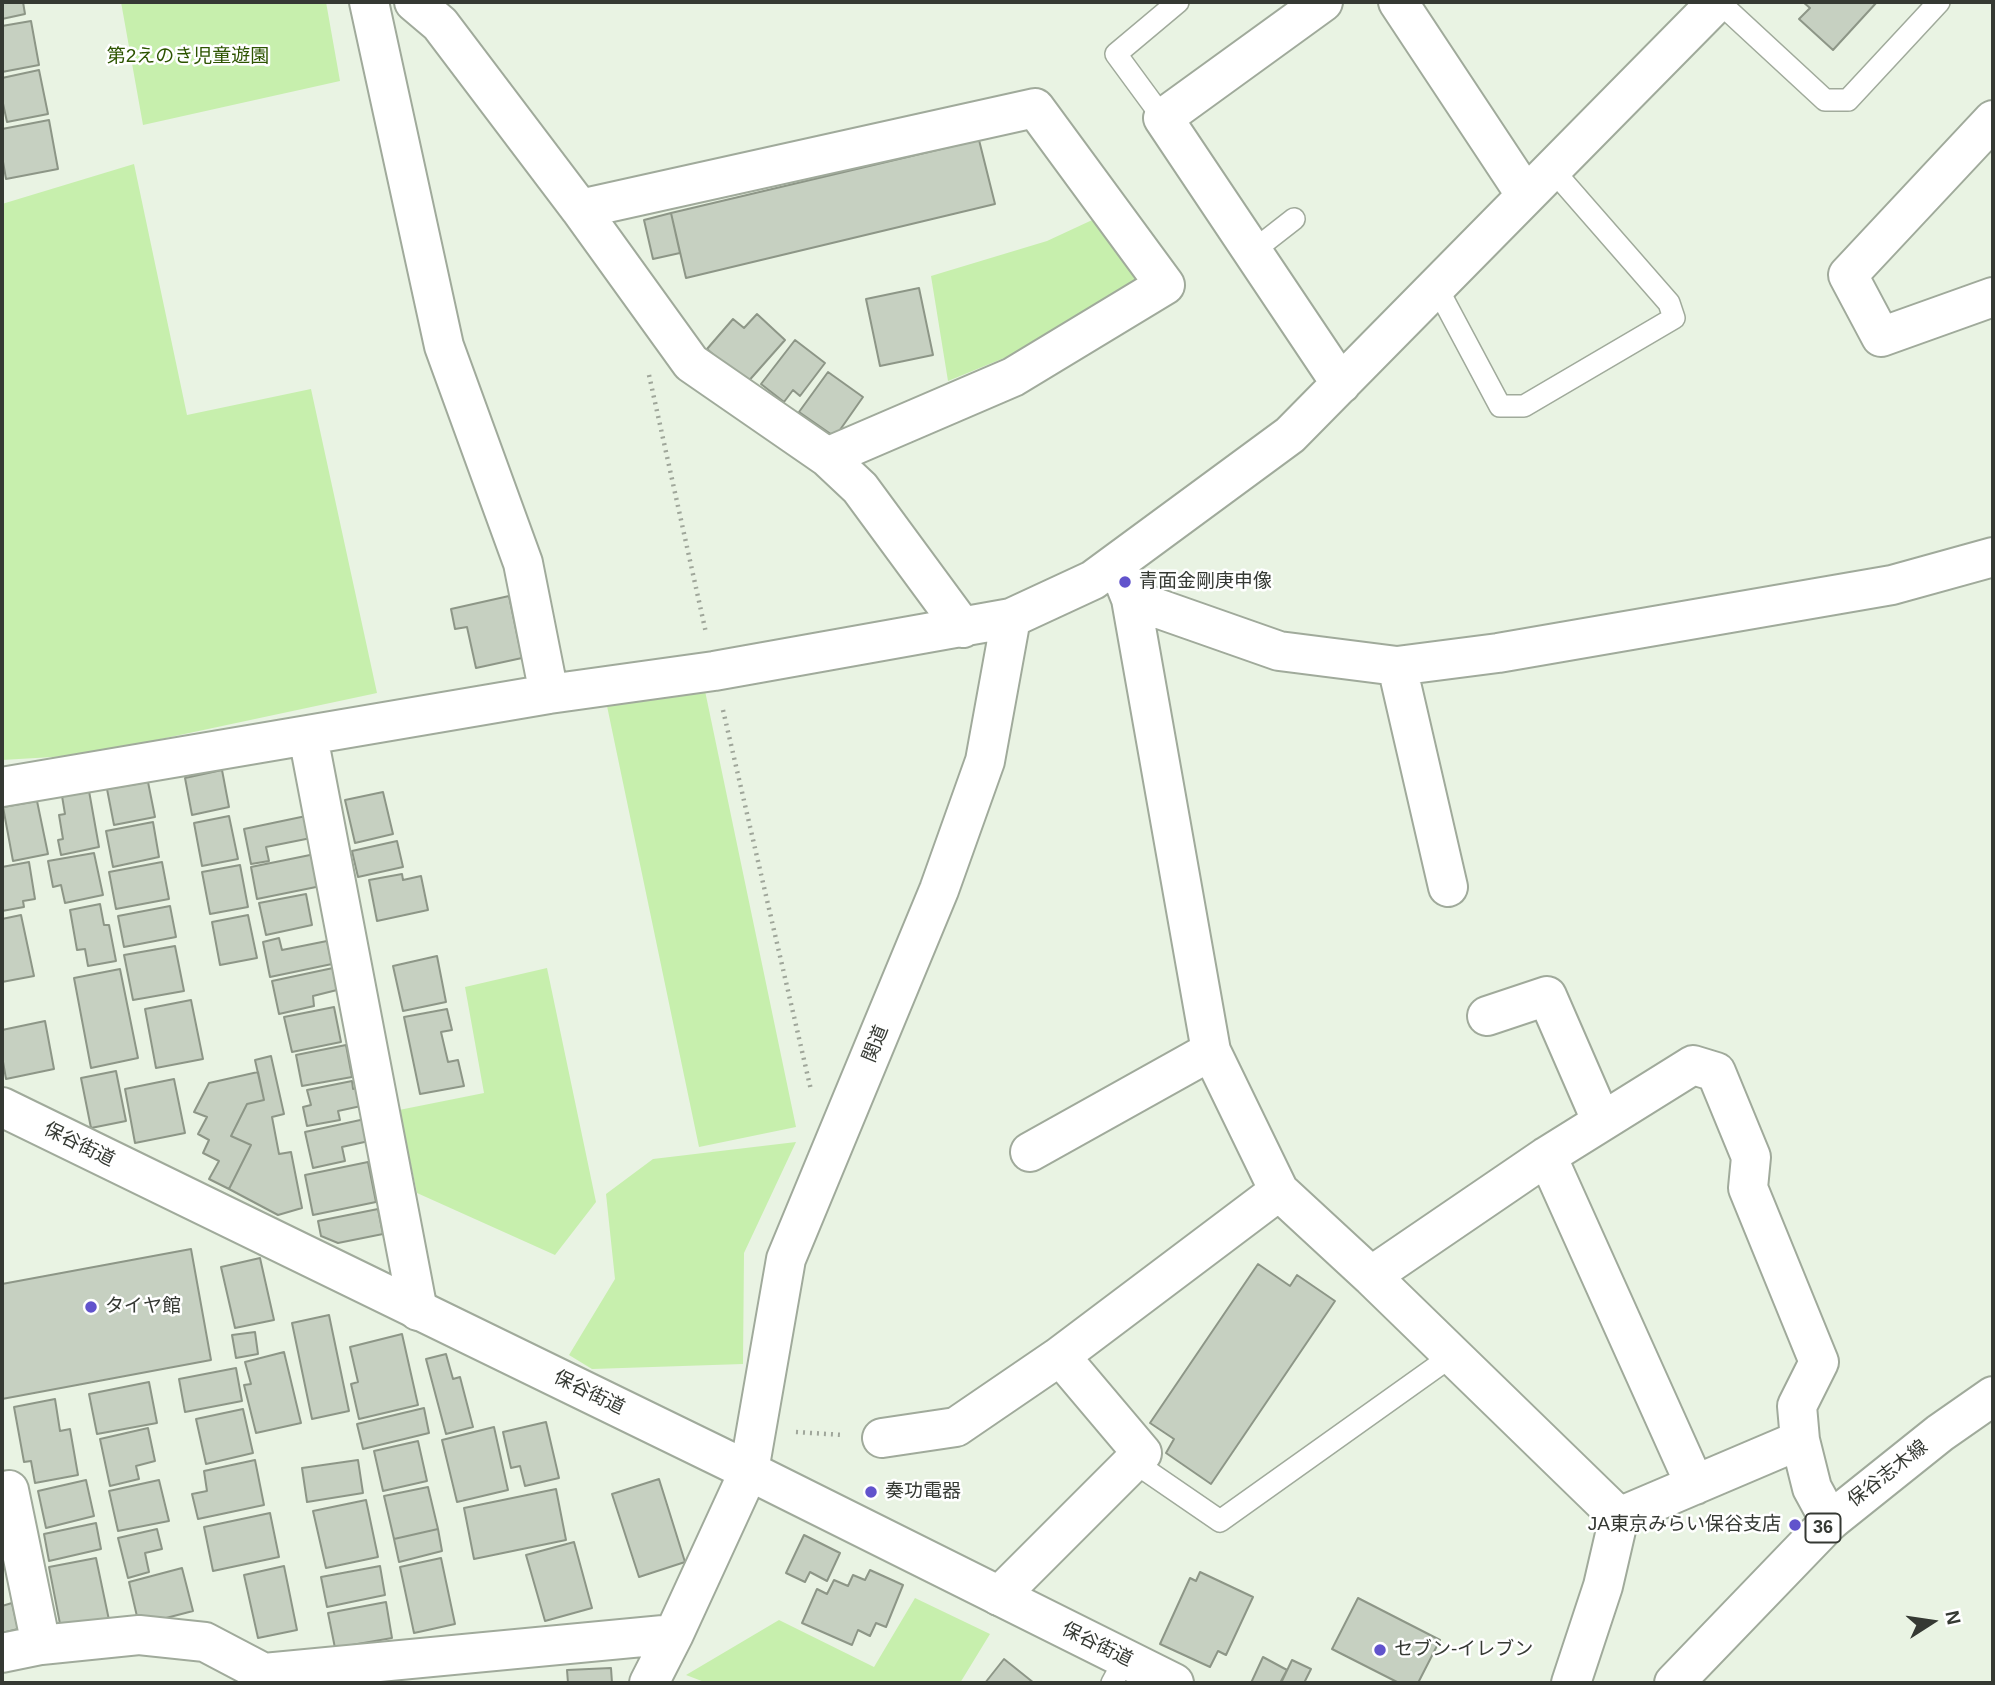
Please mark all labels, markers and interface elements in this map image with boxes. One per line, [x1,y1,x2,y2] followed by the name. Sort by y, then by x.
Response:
[107,46,269,68] park label: 第2えのき児童遊園
[1139,571,1272,593] place label: 青面金剛庚申像
[1117,574,1133,590] marker: 青面金剛庚申像
[858,1022,894,1066] street label: 関道
[40,1118,118,1172] street label: 保谷街道
[105,1296,181,1318] place label: タイヤ館
[83,1299,99,1315] marker: タイヤ館
[550,1366,628,1420] street label: 保谷街道
[1844,1436,1932,1512] street label: 保谷志木線
[885,1481,961,1503] place label: 奏功電器
[863,1484,879,1500] marker: 奏功電器
[1806,1513,1840,1542] road number: 36
[1588,1514,1781,1536] place label: JA東京みらい保谷支店
[1787,1517,1803,1533] marker: JA東京みらい保谷支店
[1897,1587,1967,1657] north arrow
[1941,1609,1965,1626] text: N
[1058,1618,1136,1672] street label: 保谷街道
[1394,1639,1533,1661] place label: セブン-イレブン
[1372,1642,1388,1658] marker: セブン-イレブン

